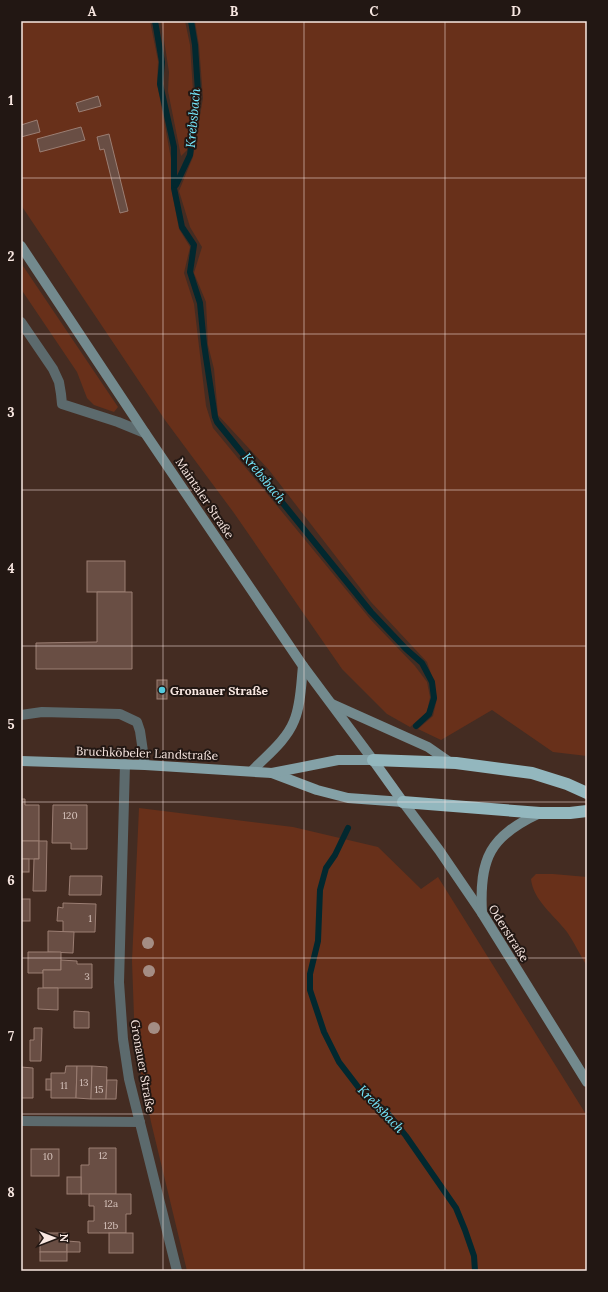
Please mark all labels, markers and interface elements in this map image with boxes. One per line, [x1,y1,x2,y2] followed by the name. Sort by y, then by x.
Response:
[88,3,97,20] text: A
[230,3,239,20] text: B
[370,3,379,20] text: C
[511,3,521,20] text: D
[182,87,204,149] water label: Krebsbach
[8,92,14,109] text: 1
[8,248,15,265] text: 2
[7,404,15,421] text: 3
[238,449,290,507] water label: Krebsbach
[172,455,238,542] street label: Maintaler Straße
[7,560,15,577] text: 4
[170,683,268,698] place label: Gronauer Straße
[157,685,167,695] marker: Gronauer Straße
[7,716,15,733] text: 5
[76,743,219,763] street label: Bruchköbeler Landstraße
[62,809,78,822] house number: 120
[7,872,15,889] text: 6
[486,902,533,965] street label: Oderstraße
[88,912,92,925] house number: 1
[84,970,90,983] house number: 3
[127,1018,159,1114] street label: Gronauer Straße
[8,1028,14,1045] text: 7
[79,1076,89,1089] house number: 13
[60,1079,68,1092] house number: 11
[354,1081,408,1137] water label: Krebsbach
[94,1083,104,1096] house number: 15
[98,1149,108,1162] house number: 12
[43,1150,53,1163] house number: 10
[7,1184,15,1201] text: 8
[104,1197,118,1210] house number: 12a
[34,1218,74,1258] north arrow
[104,1219,119,1232] house number: 12b
[57,1234,71,1243] text: N

